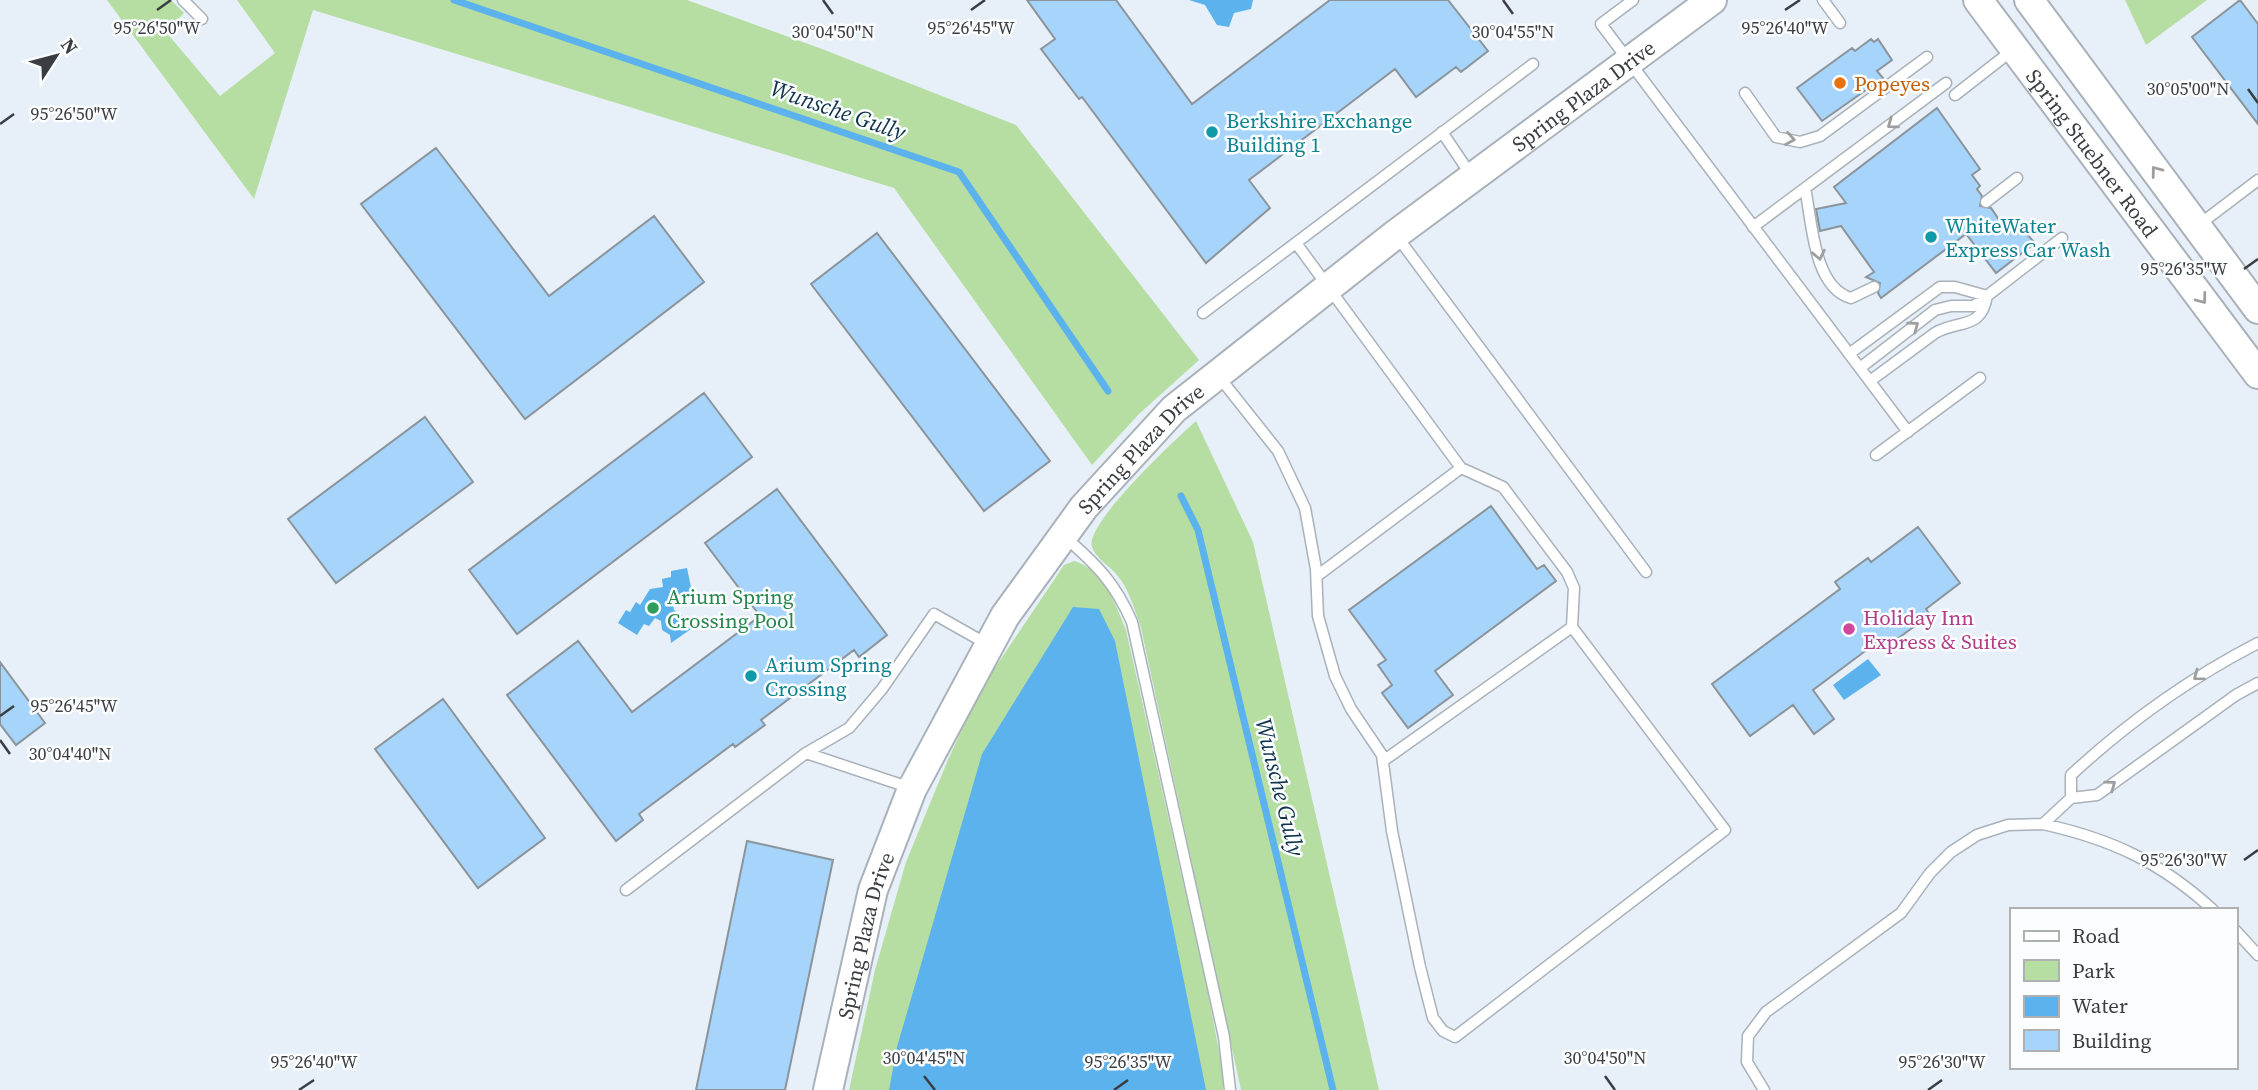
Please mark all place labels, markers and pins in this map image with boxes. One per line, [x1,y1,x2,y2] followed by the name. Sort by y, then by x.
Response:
[1854,69,1930,98] place label: Popeyes
[1832,75,1848,91] marker: Popeyes
[1226,106,1413,159] place label: Berkshire Exchange Building 1
[1204,124,1220,140] marker: Berkshire Exchange Building 1
[1945,211,2111,264] place label: WhiteWater Express Car Wash
[1923,229,1939,245] marker: WhiteWater Express Car Wash
[667,582,795,635] place label: Arium Spring Crossing Pool
[645,600,661,616] marker: Arium Spring Crossing Pool
[1863,603,2017,656] place label: Holiday Inn Express & Suites
[1841,621,1857,637] marker: Holiday Inn Express & Suites
[765,650,892,703] place label: Arium Spring Crossing
[743,668,759,684] marker: Arium Spring Crossing

